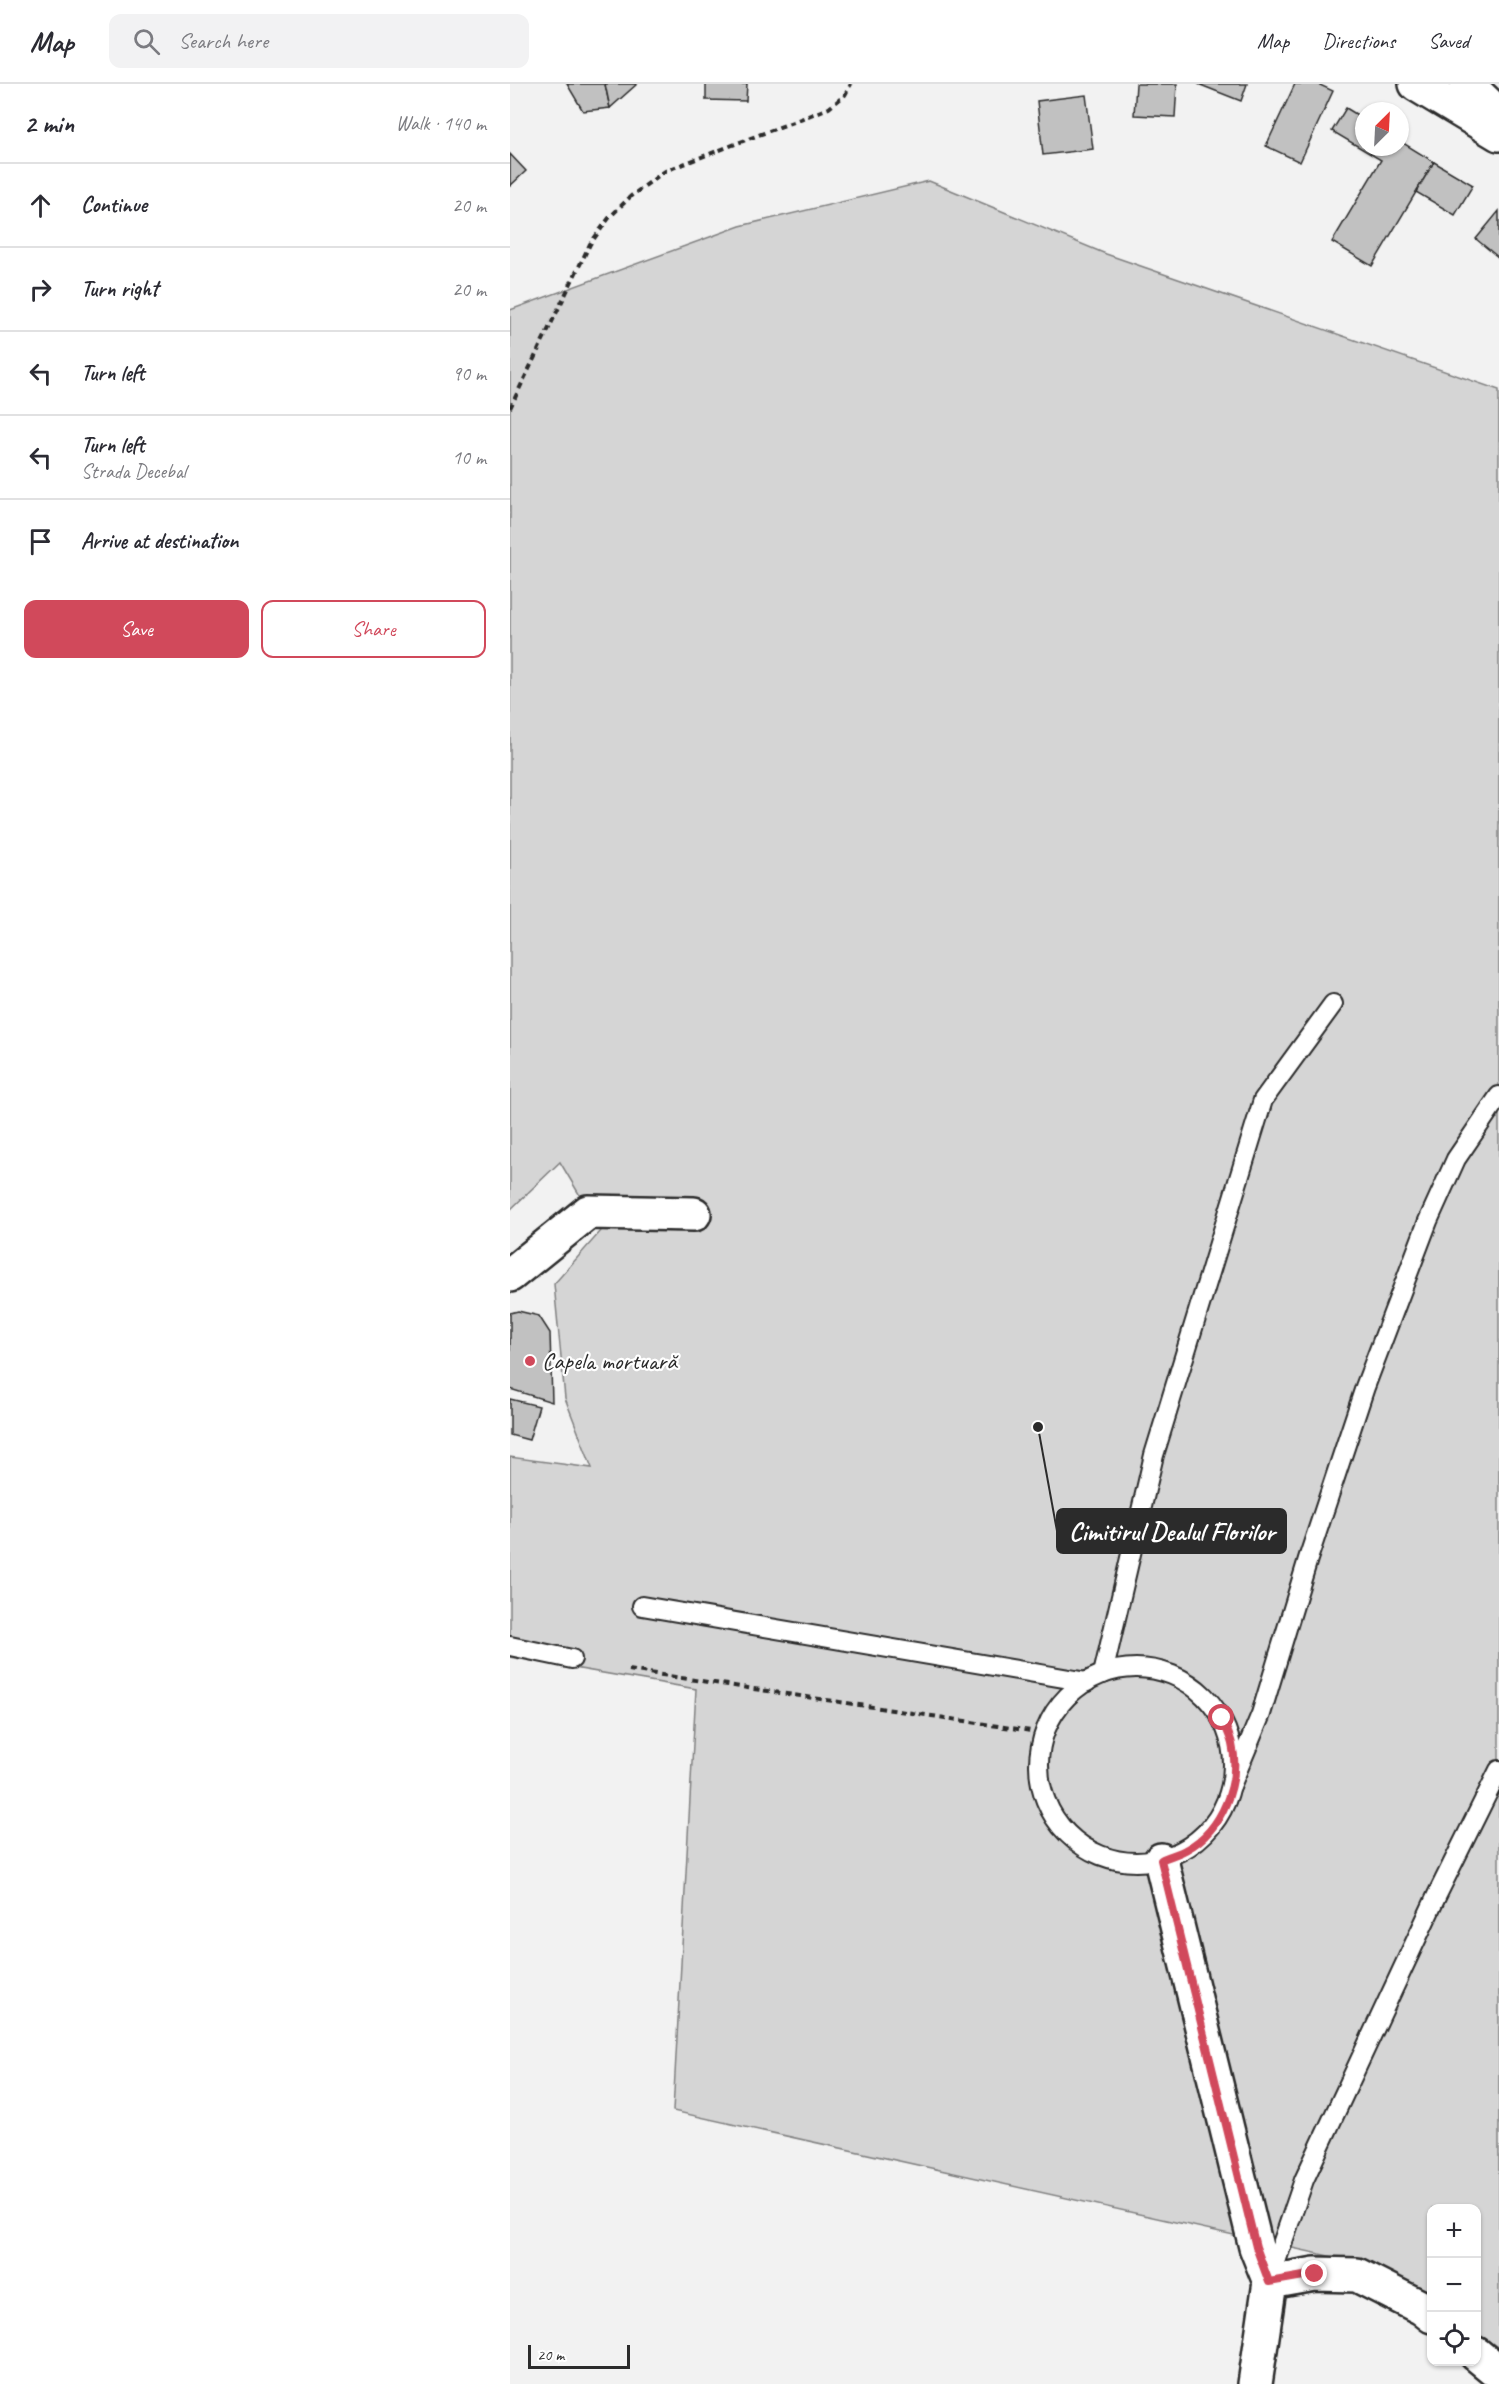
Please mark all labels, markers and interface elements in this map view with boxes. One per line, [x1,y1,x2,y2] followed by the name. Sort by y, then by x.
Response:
[109,14,529,68] search box
[30,24,73,59] text: Map
[130,25,163,58] icon: search
[178,27,268,55] text: Search here
[1257,28,1289,54] text: Map
[1322,28,1395,54] text: Directions
[1428,28,1469,54] text: Saved
[1355,102,1409,156] north arrow
[24,107,74,140] text: 2 min
[396,111,486,136] text: Walk · 140 m
[24,189,57,222] icon: ahead
[81,191,147,219] text: Continue
[452,193,486,218] text: 20 m
[24,273,57,306] icon: right
[81,275,158,303] text: Turn right
[452,277,486,302] text: 20 m
[24,357,57,390] icon: left
[81,359,145,387] text: Turn left
[452,361,486,386] text: 90 m
[81,431,145,459] text: Turn left
[24,441,57,474] icon: left
[452,445,486,470] text: 10 m
[81,459,186,484] text: Strada Decebal
[24,525,57,558] icon: arrive
[81,527,238,555] text: Arrive at destination
[24,600,249,658] button: Save
[261,600,486,658] button: Share
[542,1346,679,1376] place label: Capela mortuară
[523,1354,537,1368] marker: Capela mortuară
[1057,1509,1286,1553] callout: Cimitirul Dealul Florilor
[1069,1515,1278,1548] text: Cimitirul Dealul Florilor
[1208,1704,1234,1730] route start
[1427,2204,1481,2366] map controls
[1427,2204,1481,2258] button: +
[1427,2258,1481,2312] button: −
[1301,2260,1327,2286] route end
[1427,2312,1481,2366] button: locate
[528,2342,630,2370] scale bar
[537,2345,564,2365] text: 20 m

